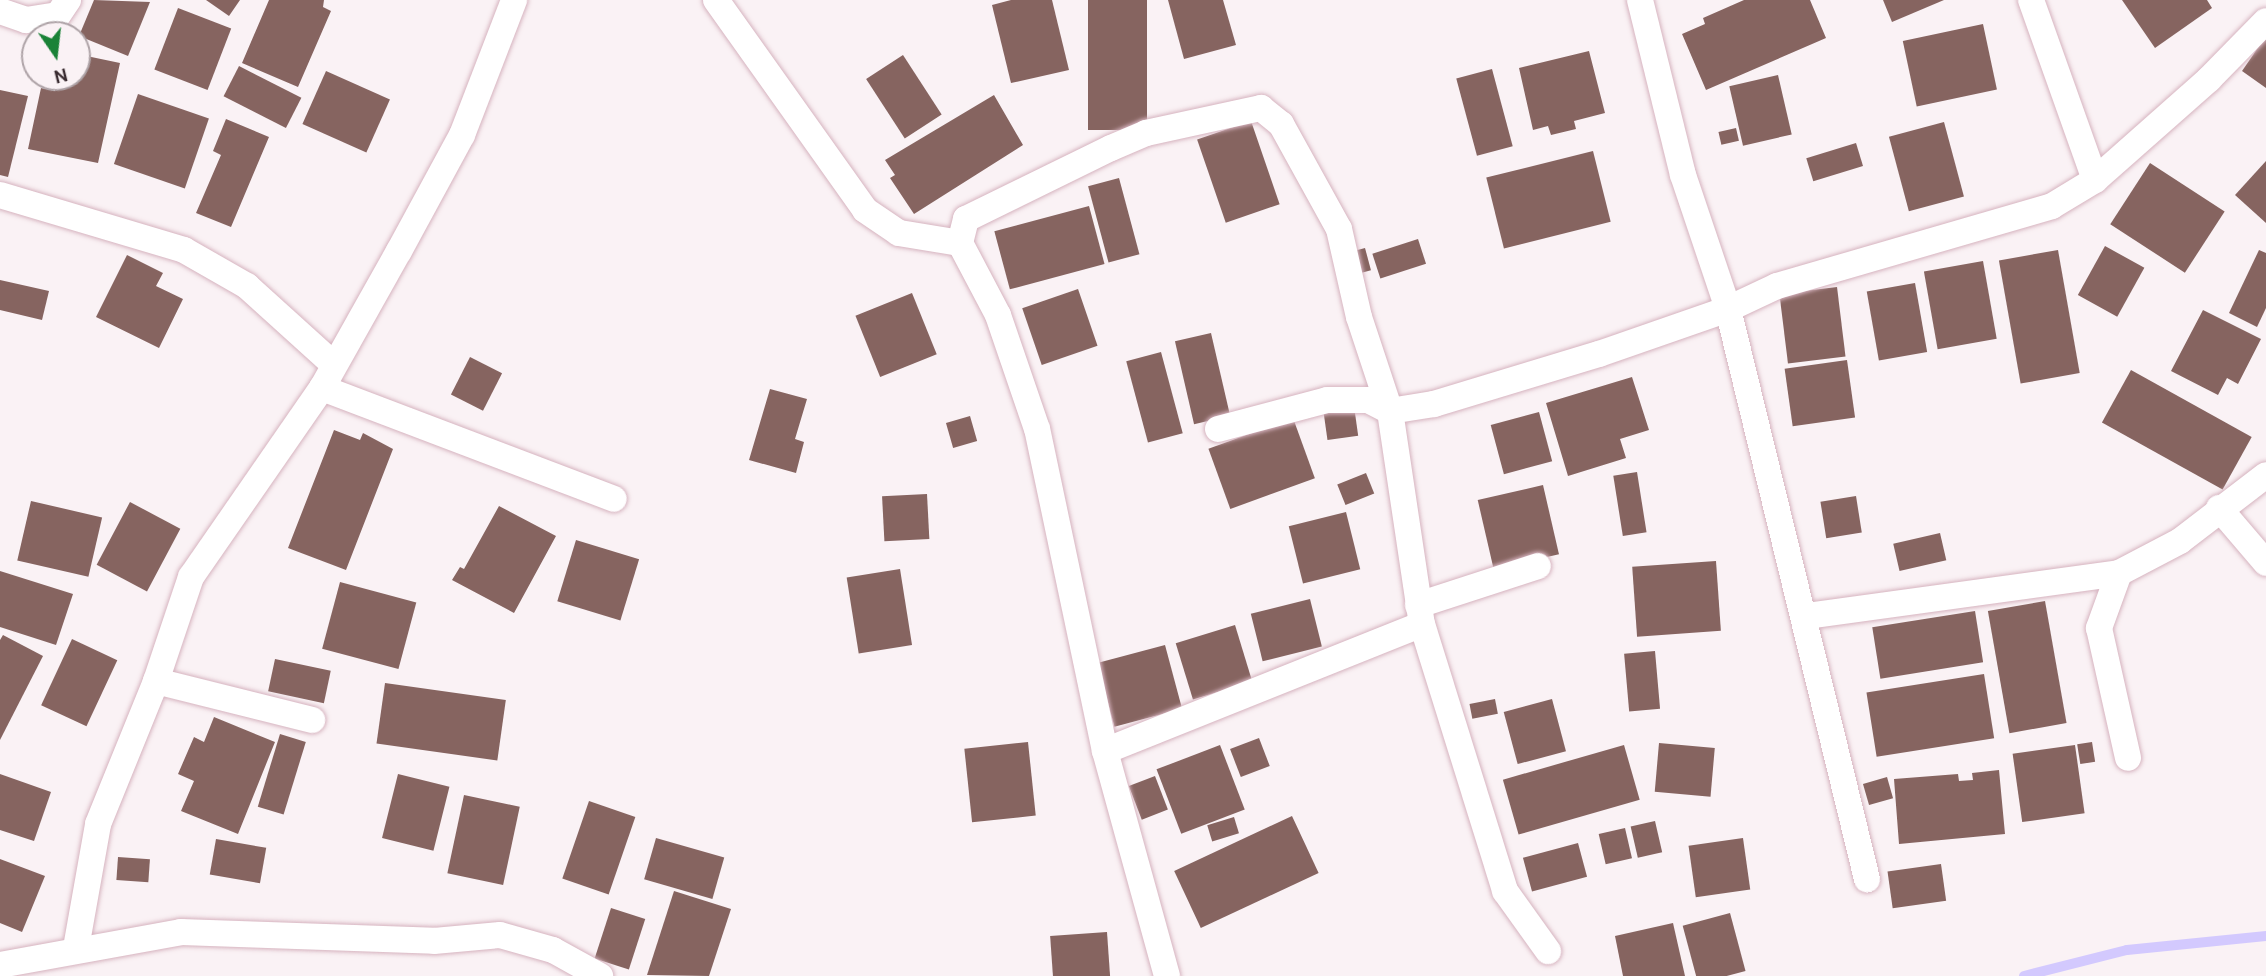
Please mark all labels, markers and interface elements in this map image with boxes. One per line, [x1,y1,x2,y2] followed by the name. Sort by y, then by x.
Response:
[21,21,91,91] north arrow
[51,61,70,88] text: N

